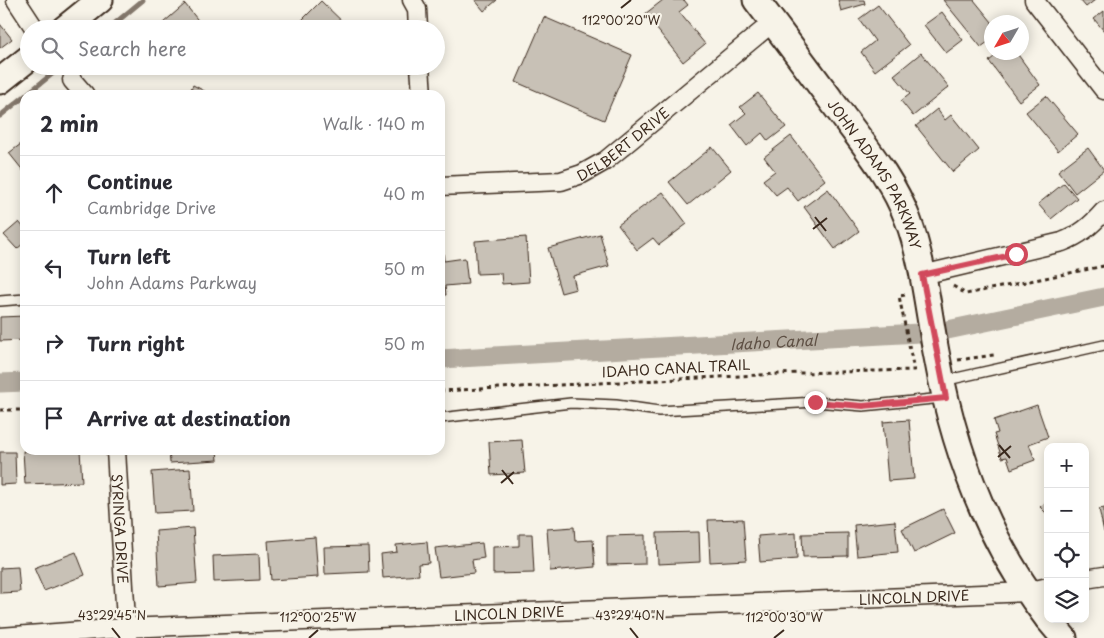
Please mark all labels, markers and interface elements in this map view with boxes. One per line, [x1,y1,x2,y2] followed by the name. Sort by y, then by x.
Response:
[582,11,661,29] text: 112°00'20"W
[984,15,1029,60] north arrow
[20,20,445,75] search box
[38,34,66,62] icon: search
[78,34,187,62] text: Search here
[823,94,927,252] street label: JOHN ADAMS PARKWAY
[572,102,674,186] street label: DELBERT DRIVE
[40,107,99,139] text: 2 min
[323,111,425,135] text: Walk · 140 m
[87,167,173,195] text: Continue
[40,179,68,207] icon: ahead
[383,181,425,205] text: 40 m
[87,195,216,219] text: Cambridge Drive
[87,242,171,270] text: Turn left
[1005,243,1028,266] route start
[40,254,68,282] icon: left
[384,256,425,280] text: 50 m
[87,270,257,294] text: John Adams Parkway
[729,327,820,355] water label: Idaho Canal
[40,329,68,357] icon: right
[87,329,185,357] text: Turn right
[384,331,425,355] text: 50 m
[601,354,751,382] street label: IDAHO CANAL TRAIL
[804,391,827,414] route end
[40,404,68,432] icon: arrive
[87,404,291,432] text: Arrive at destination
[1044,443,1089,623] map controls
[1044,443,1089,488] button: +
[107,473,134,585] street label: SYRINGA DRIVE
[1044,488,1089,533] button: −
[1044,533,1089,578] button: locate
[1044,578,1089,623] button: layers
[858,584,970,609] street label: LINCOLN DRIVE
[454,600,565,625] street label: LINCOLN DRIVE
[78,606,146,624] text: 43°29'45"N
[595,606,665,624] text: 43°29'40"N
[280,608,357,626] text: 112°00'25"W
[745,608,823,626] text: 112°00'30"W

